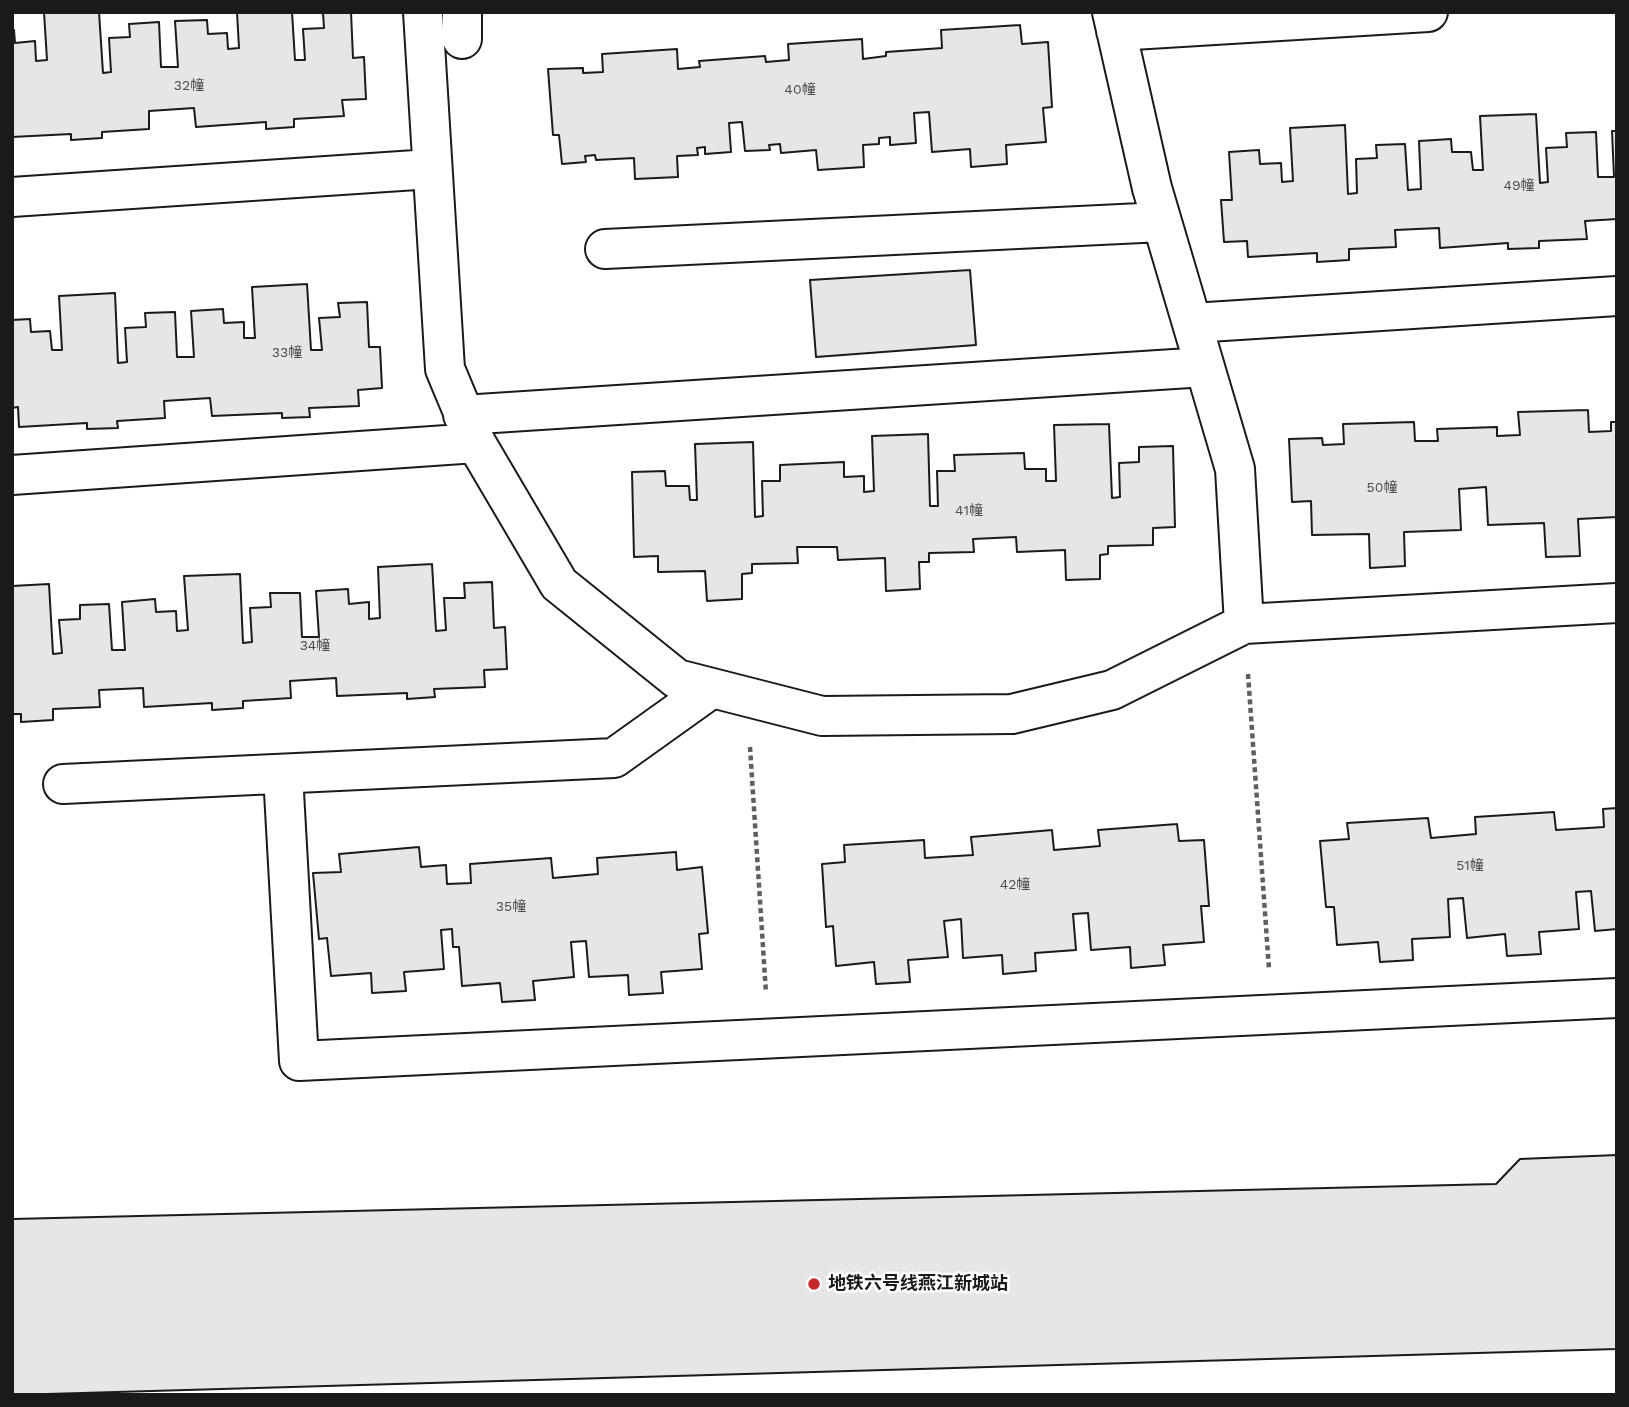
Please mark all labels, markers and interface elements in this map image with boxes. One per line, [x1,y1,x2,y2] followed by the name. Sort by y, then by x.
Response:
[174,78,204,94] house number: 32幢
[784,82,816,98] house number: 40幢
[1503,178,1535,194] house number: 49幢
[272,345,302,361] house number: 33幢
[1367,480,1397,496] house number: 50幢
[955,503,983,519] house number: 41幢
[300,638,330,654] house number: 34幢
[1456,858,1484,874] house number: 51幢
[1000,877,1030,893] house number: 42幢
[496,899,526,915] house number: 35幢
[828,1273,1008,1295] place label: 地铁六号线燕江新城站
[806,1276,822,1292] marker: 地铁六号线燕江新城站

